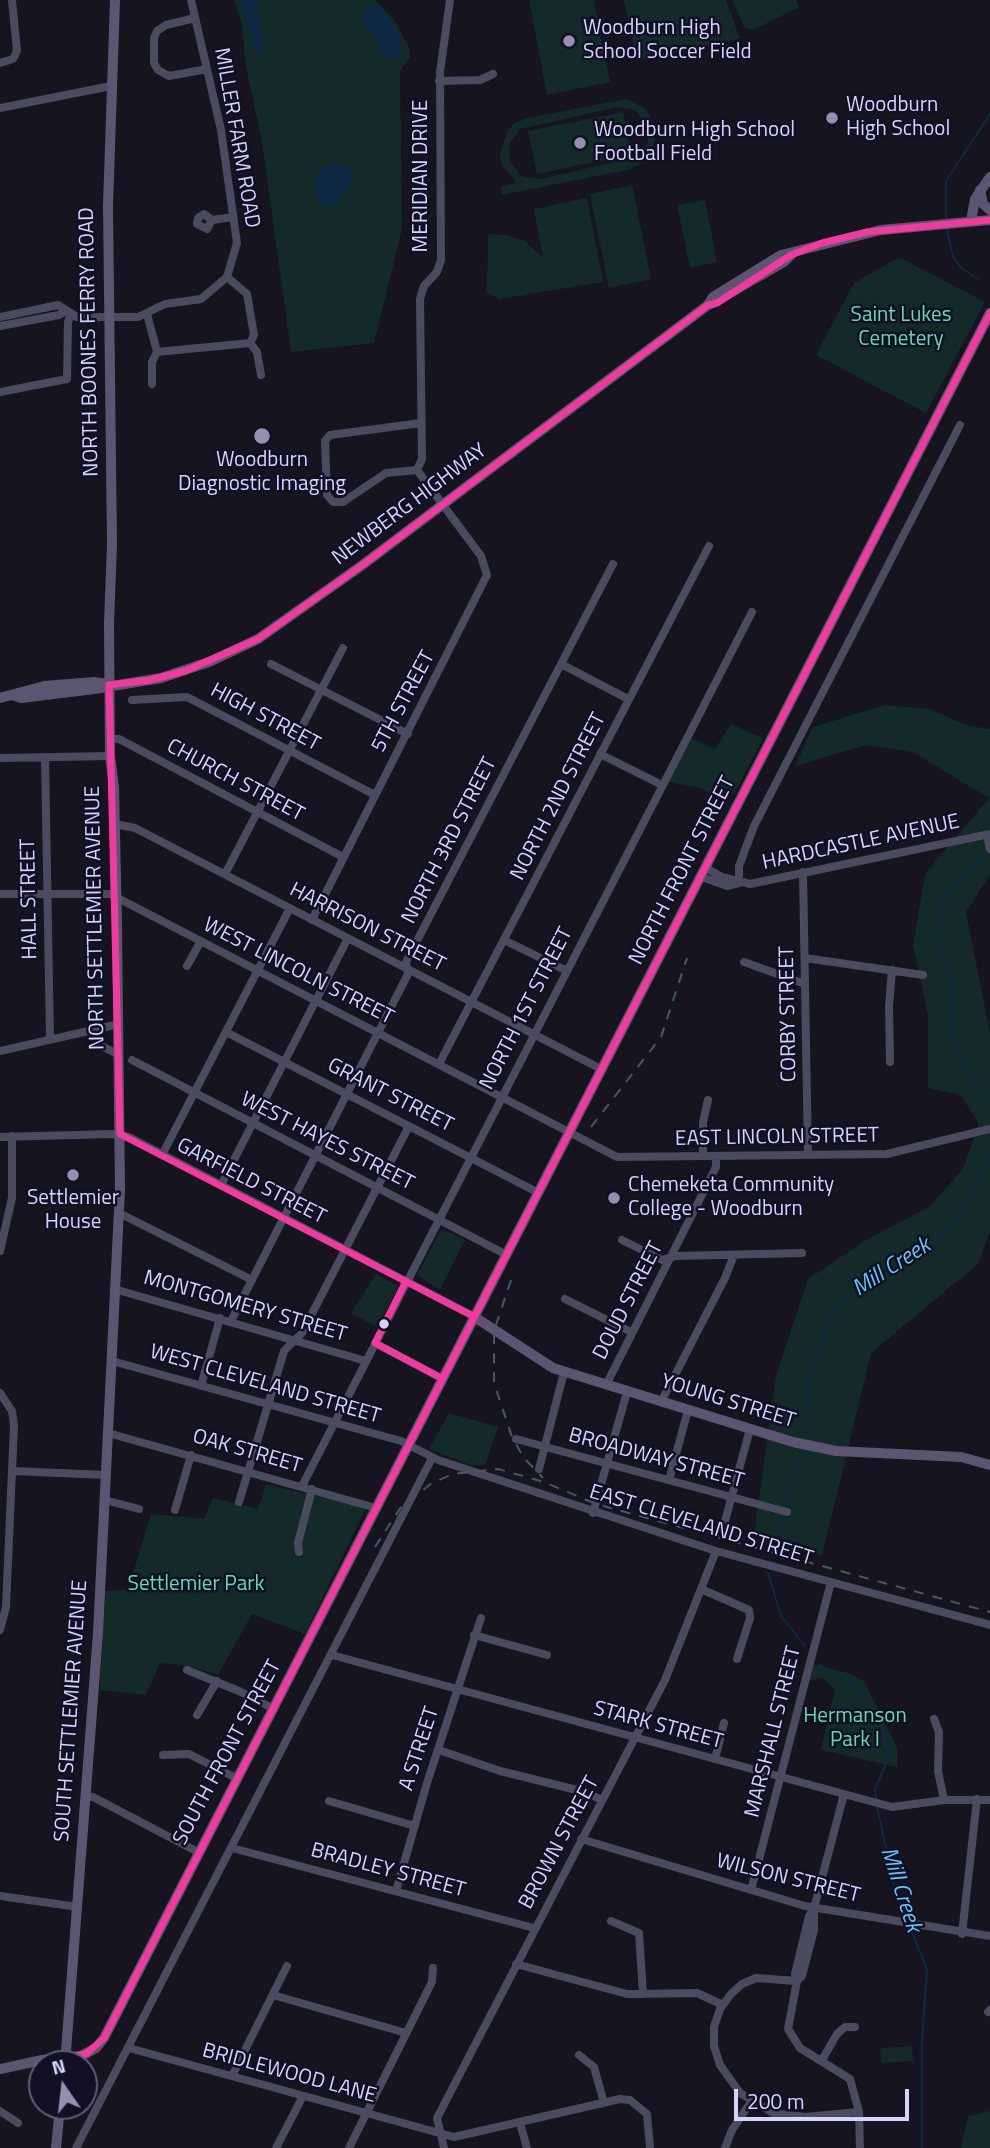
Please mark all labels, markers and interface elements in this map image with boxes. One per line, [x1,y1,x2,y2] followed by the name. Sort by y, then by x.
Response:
[583,16,752,66] place label: Woodburn High School Soccer Field
[561,33,577,49] marker: Woodburn High School Soccer Field
[208,46,264,230] street label: MILLER FARM ROAD
[846,93,950,143] place label: Woodburn High School
[409,100,435,252] street label: MERIDIAN DRIVE
[824,110,840,126] marker: Woodburn High School
[594,118,795,168] place label: Woodburn High School Football Field
[572,135,588,151] marker: Woodburn High School Football Field
[75,207,105,477] street label: NORTH BOONES FERRY ROAD
[851,303,951,353] park label: Saint Lukes Cemetery
[252,426,272,446] marker: Woodburn Diagnostic Imaging
[328,439,492,571] street label: NEWBERG HIGHWAY
[178,448,346,498] place label: Woodburn Diagnostic Imaging
[367,647,441,757] street label: 5TH STREET
[206,679,324,757] street label: HIGH STREET
[506,709,612,885] street label: NORTH 2ND STREET
[162,734,308,828] street label: CHURCH STREET
[397,754,503,928] street label: NORTH 3RD STREET
[625,773,741,969] street label: NORTH FRONT STREET
[81,786,111,1050] street label: NORTH SETTLEMIER AVENUE
[760,810,962,876] street label: HARDCASTLE AVENUE
[16,838,44,960] street label: HALL STREET
[285,878,449,978] street label: HARRISON STREET
[199,913,397,1031] street label: WEST LINCOLN STREET
[475,924,579,1094] street label: NORTH 1ST STREET
[775,946,803,1082] street label: CORBY STREET
[323,1054,457,1138] street label: GRANT STREET
[236,1087,418,1197] street label: WEST HAYES STREET
[675,1124,879,1152] street label: EAST LINCOLN STREET
[172,1134,330,1230] street label: GARFIELD STREET
[65,1167,81,1183] marker: Settlemier House
[628,1173,834,1223] place label: Chemeketa Community College - Woodburn
[27,1186,119,1236] place label: Settlemier House
[606,1190,622,1206] marker: Chemeketa Community College - Woodburn
[848,1233,936,1303] water label: Mill Creek
[589,1238,669,1364] street label: DOUD STREET
[140,1266,350,1348] street label: MONTGOMERY STREET
[377,1317,391,1331] unlabelled marker
[147,1340,383,1430] street label: WEST CLEVELAND STREET
[658,1370,798,1434] street label: YOUNG STREET
[565,1423,747,1495] street label: BROADWAY STREET
[190,1424,304,1480] street label: OAK STREET
[586,1480,816,1572] street label: EAST CLEVELAND STREET
[128,1572,264,1598] park label: Settlemier Park
[50,1579,94,1843] street label: SOUTH SETTLEMIER AVENUE
[741,1644,807,1820] street label: MARSHALL STREET
[169,1656,287,1850] street label: SOUTH FRONT STREET
[590,1697,726,1755] street label: STARK STREET
[395,1704,445,1794] street label: A STREET
[803,1704,907,1754] park label: Hermanson Park I
[514,1772,606,1914] street label: BROWN STREET
[308,1838,468,1904] street label: BRADLEY STREET
[873,1844,927,1936] water label: Mill Creek
[713,1849,863,1909] street label: WILSON STREET
[199,2039,379,2109] street label: BRIDLEWOOD LANE
[28,2050,98,2120] north arrow
[48,2050,68,2082] text: N
[738,2074,913,2118] scale bar
[747,2085,804,2117] text: 200 m

